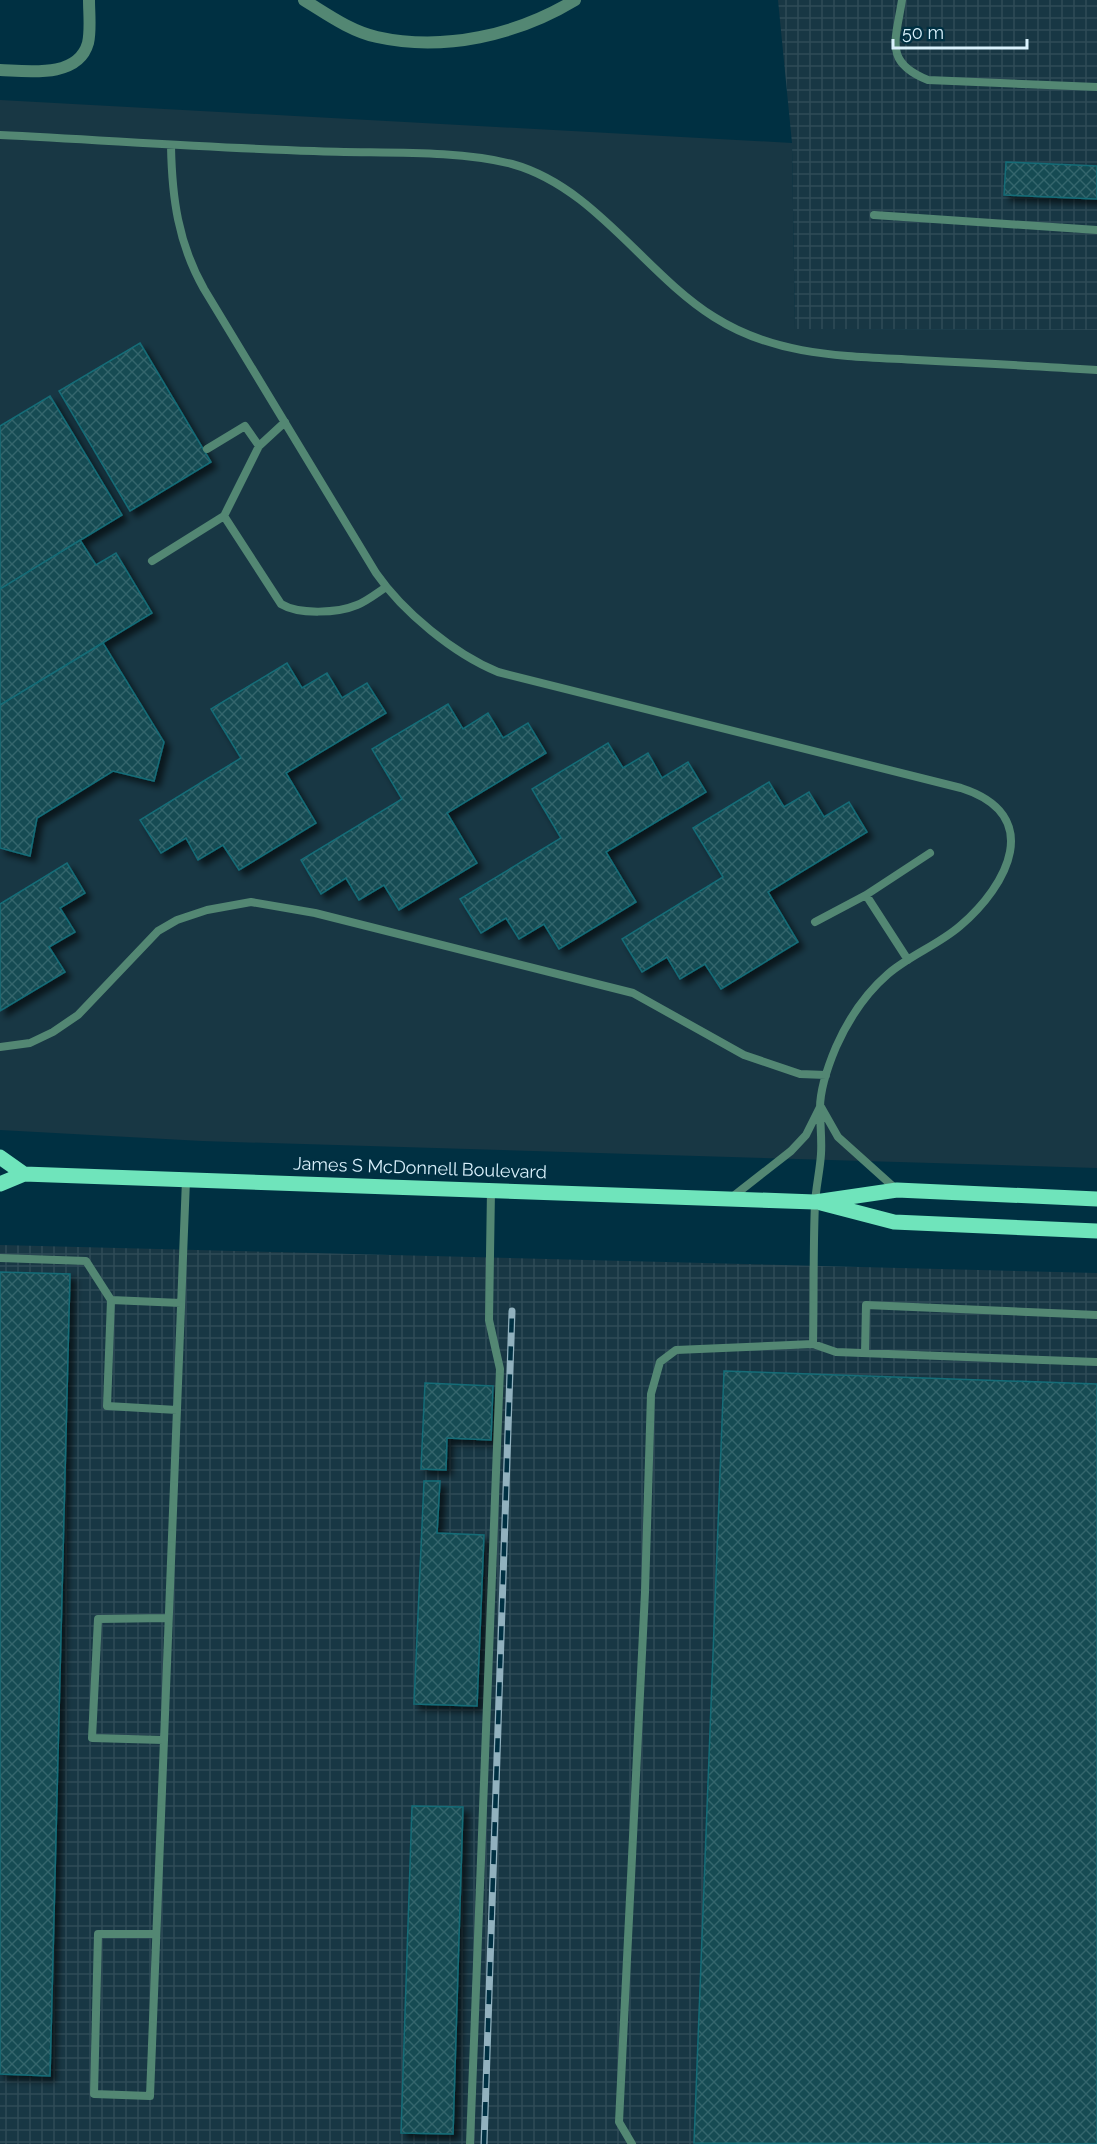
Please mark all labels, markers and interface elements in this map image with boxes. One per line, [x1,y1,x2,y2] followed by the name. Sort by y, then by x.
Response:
[893,12,1026,50] scale bar
[902,22,944,43] text: 50 m
[293,1153,547,1182] street label: James S McDonnell Boulevard

